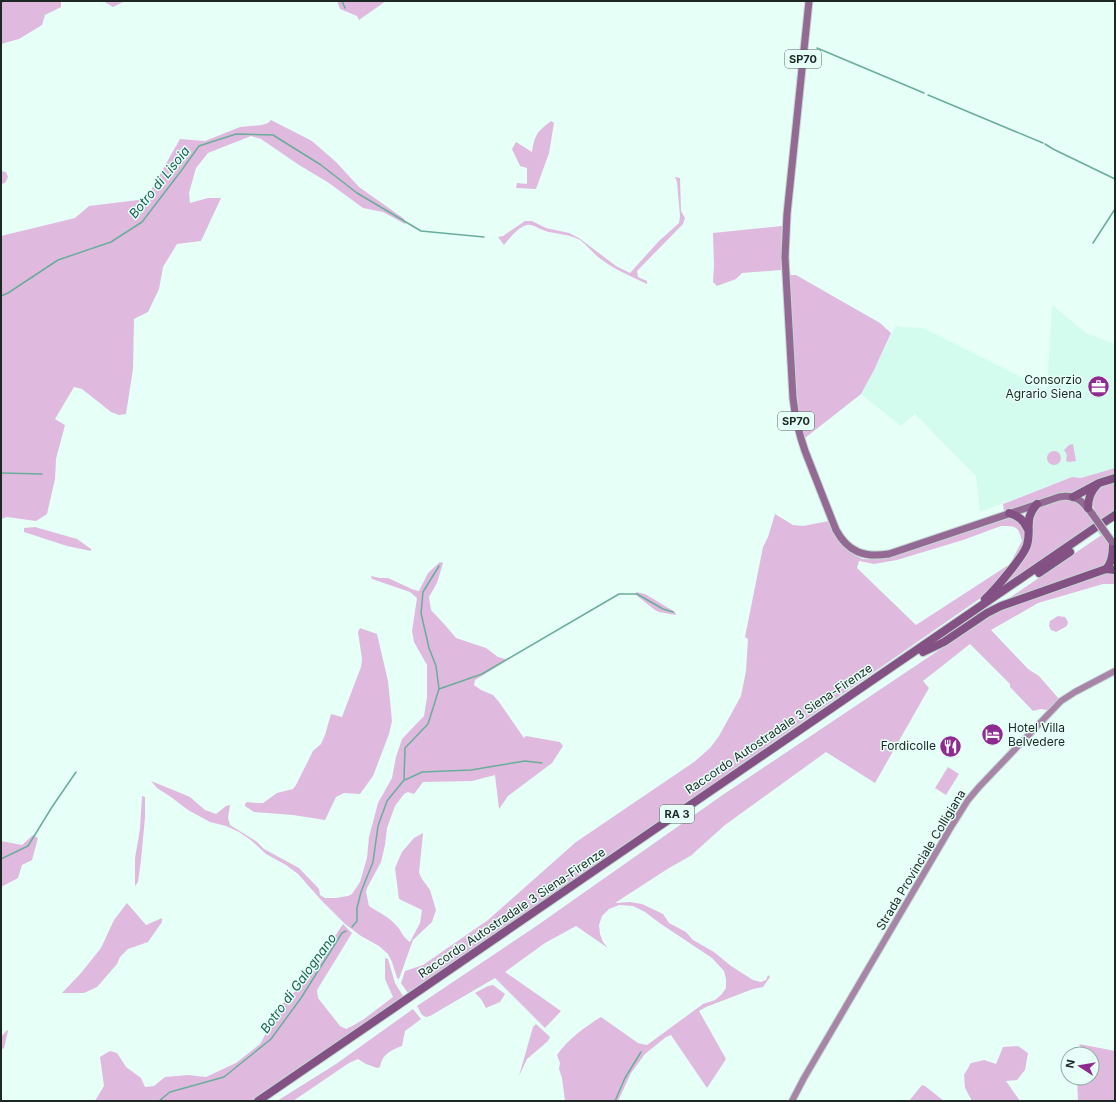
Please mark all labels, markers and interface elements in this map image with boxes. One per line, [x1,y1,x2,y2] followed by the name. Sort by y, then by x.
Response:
[785,50,821,68] road number: SP70
[125,143,193,221] water label: Botro di Lisoia
[1005,372,1082,401] place label: Consorzio Agrario Siena
[1085,374,1111,400] office icon: Consorzio Agrario Siena
[778,412,814,430] road number: SP70
[682,660,875,797] street label: Raccordo Autostradale 3 Siena-Firenze
[1008,720,1065,749] place label: Hotel Villa Belvedere
[980,722,1006,748] hotel icon: Hotel Villa Belvedere
[938,733,964,759] restaurant icon: Fordicolle
[881,738,936,753] place label: Fordicolle
[873,787,969,933] street label: Strada Provinciale Colligiana
[660,805,694,823] road number: RA 3
[415,844,608,981] street label: Raccordo Autostradale 3 Siena-Firenze
[256,930,340,1036] water label: Botro di Galognano
[1060,1046,1100,1086] north arrow
[1062,1058,1078,1069] text: N

